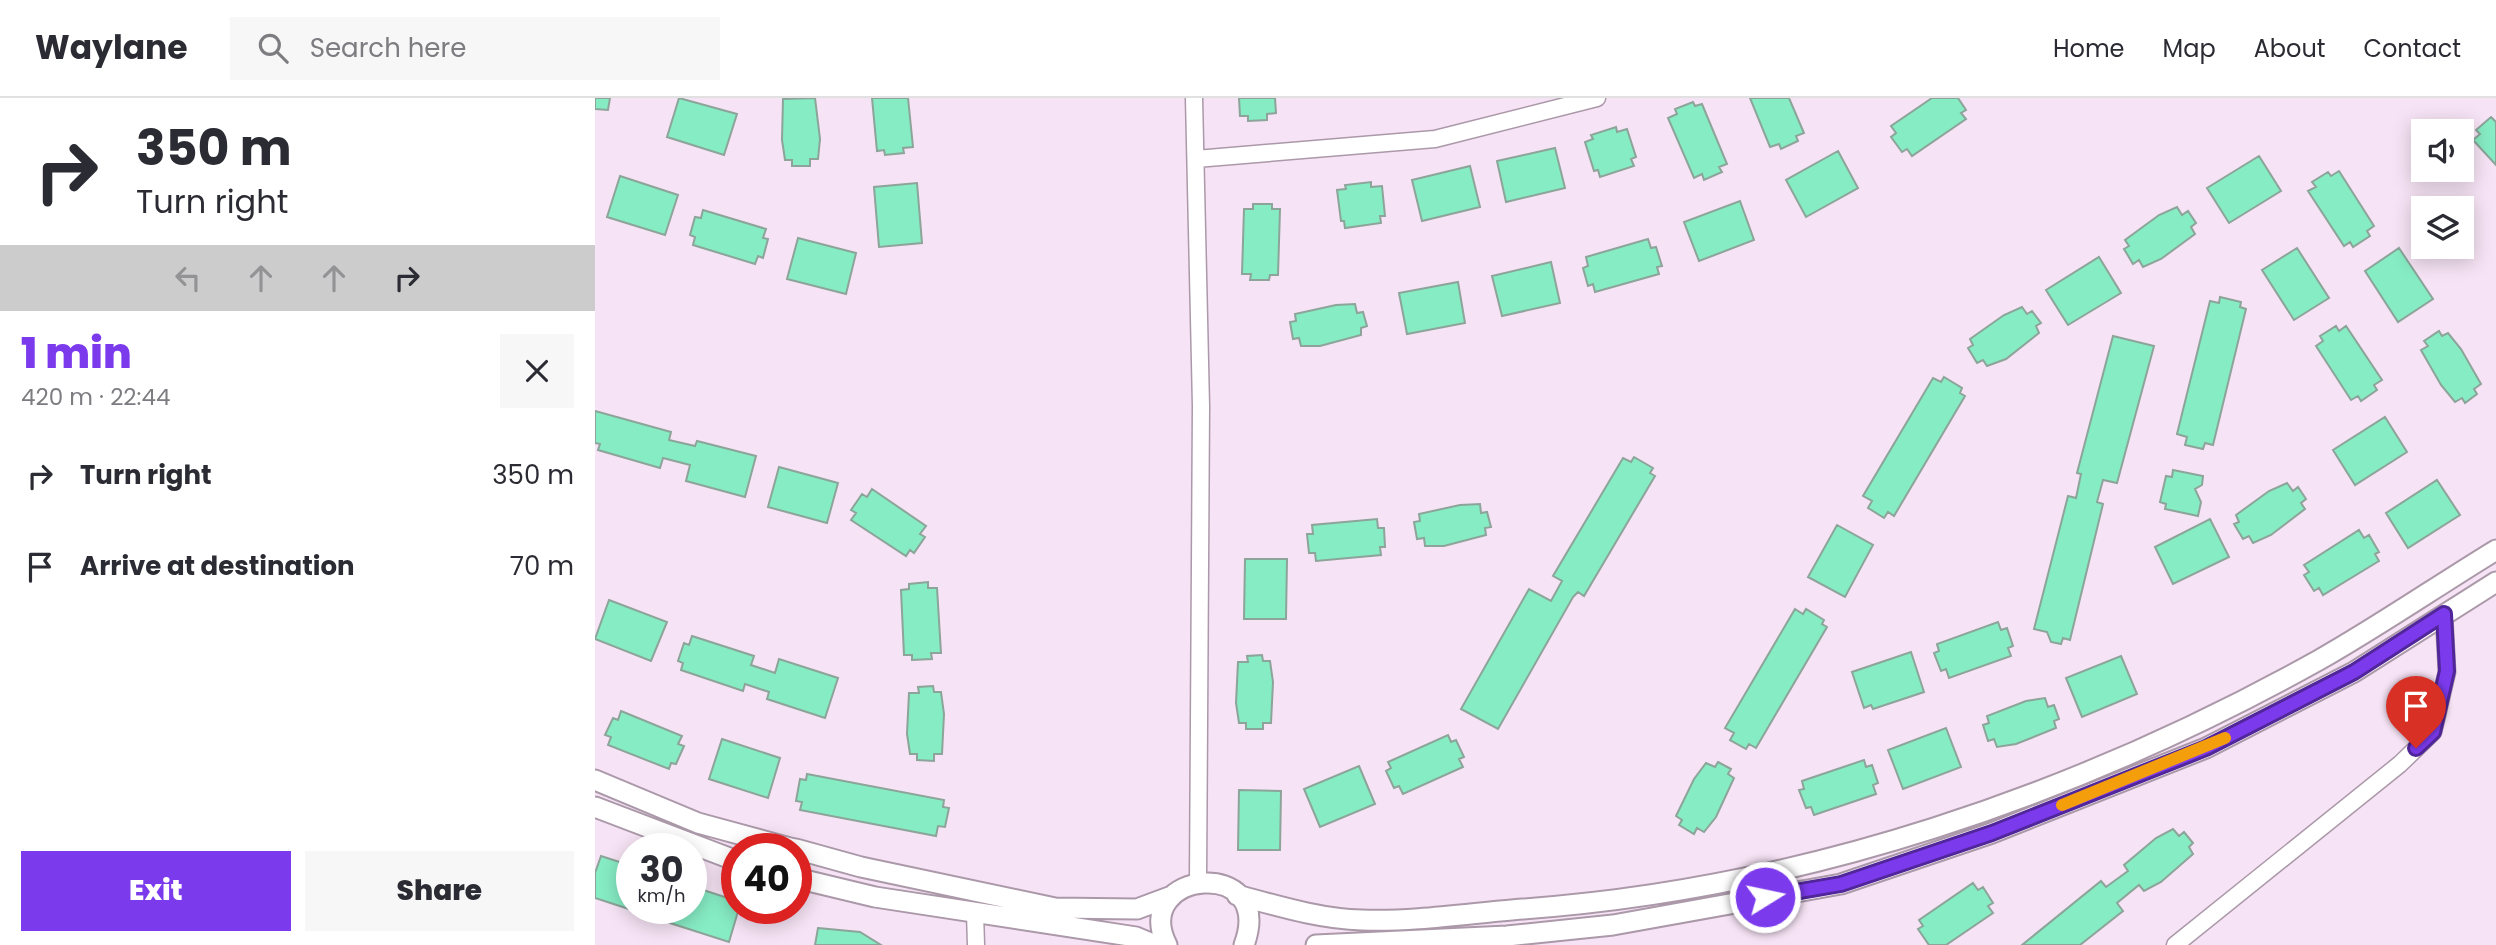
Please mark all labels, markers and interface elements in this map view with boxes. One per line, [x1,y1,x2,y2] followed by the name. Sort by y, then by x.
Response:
[230,17,720,80] search box
[35,24,188,71] text: Waylane
[254,29,292,67] icon: search
[310,30,466,66] text: Search here
[2053,32,2125,65] text: Home
[2163,32,2216,65] text: Map
[2254,32,2325,65] text: About
[2363,32,2461,65] text: Contact
[136,114,292,182] text: 350 m
[2411,119,2474,259] map controls
[2411,119,2474,182] button: sound
[21,126,112,217] icon: right
[136,179,288,224] text: Turn right
[2411,196,2474,259] button: layers
[169,259,207,297] icon: left
[242,259,280,297] icon: ahead
[315,259,353,297] icon: ahead
[388,259,426,297] icon: right
[21,324,132,383] text: 1 min
[500,334,574,408] button: close
[21,381,170,413] text: 420 m · 22:44
[21,457,59,495] icon: right
[80,457,212,493] text: Turn right
[492,457,574,493] text: 350 m
[21,548,59,586] icon: arrive
[80,548,355,584] text: Arrive at destination
[510,548,574,584] text: 70 m
[2386,676,2446,748] pin
[2397,687,2435,725] icon: arrive
[721,833,812,924] speed limit sign: 40
[640,845,684,894] text: 30
[21,851,291,931] button: Exit
[305,851,574,931] button: Share
[1728,860,1802,934] position arrow
[638,883,685,908] text: km/h

